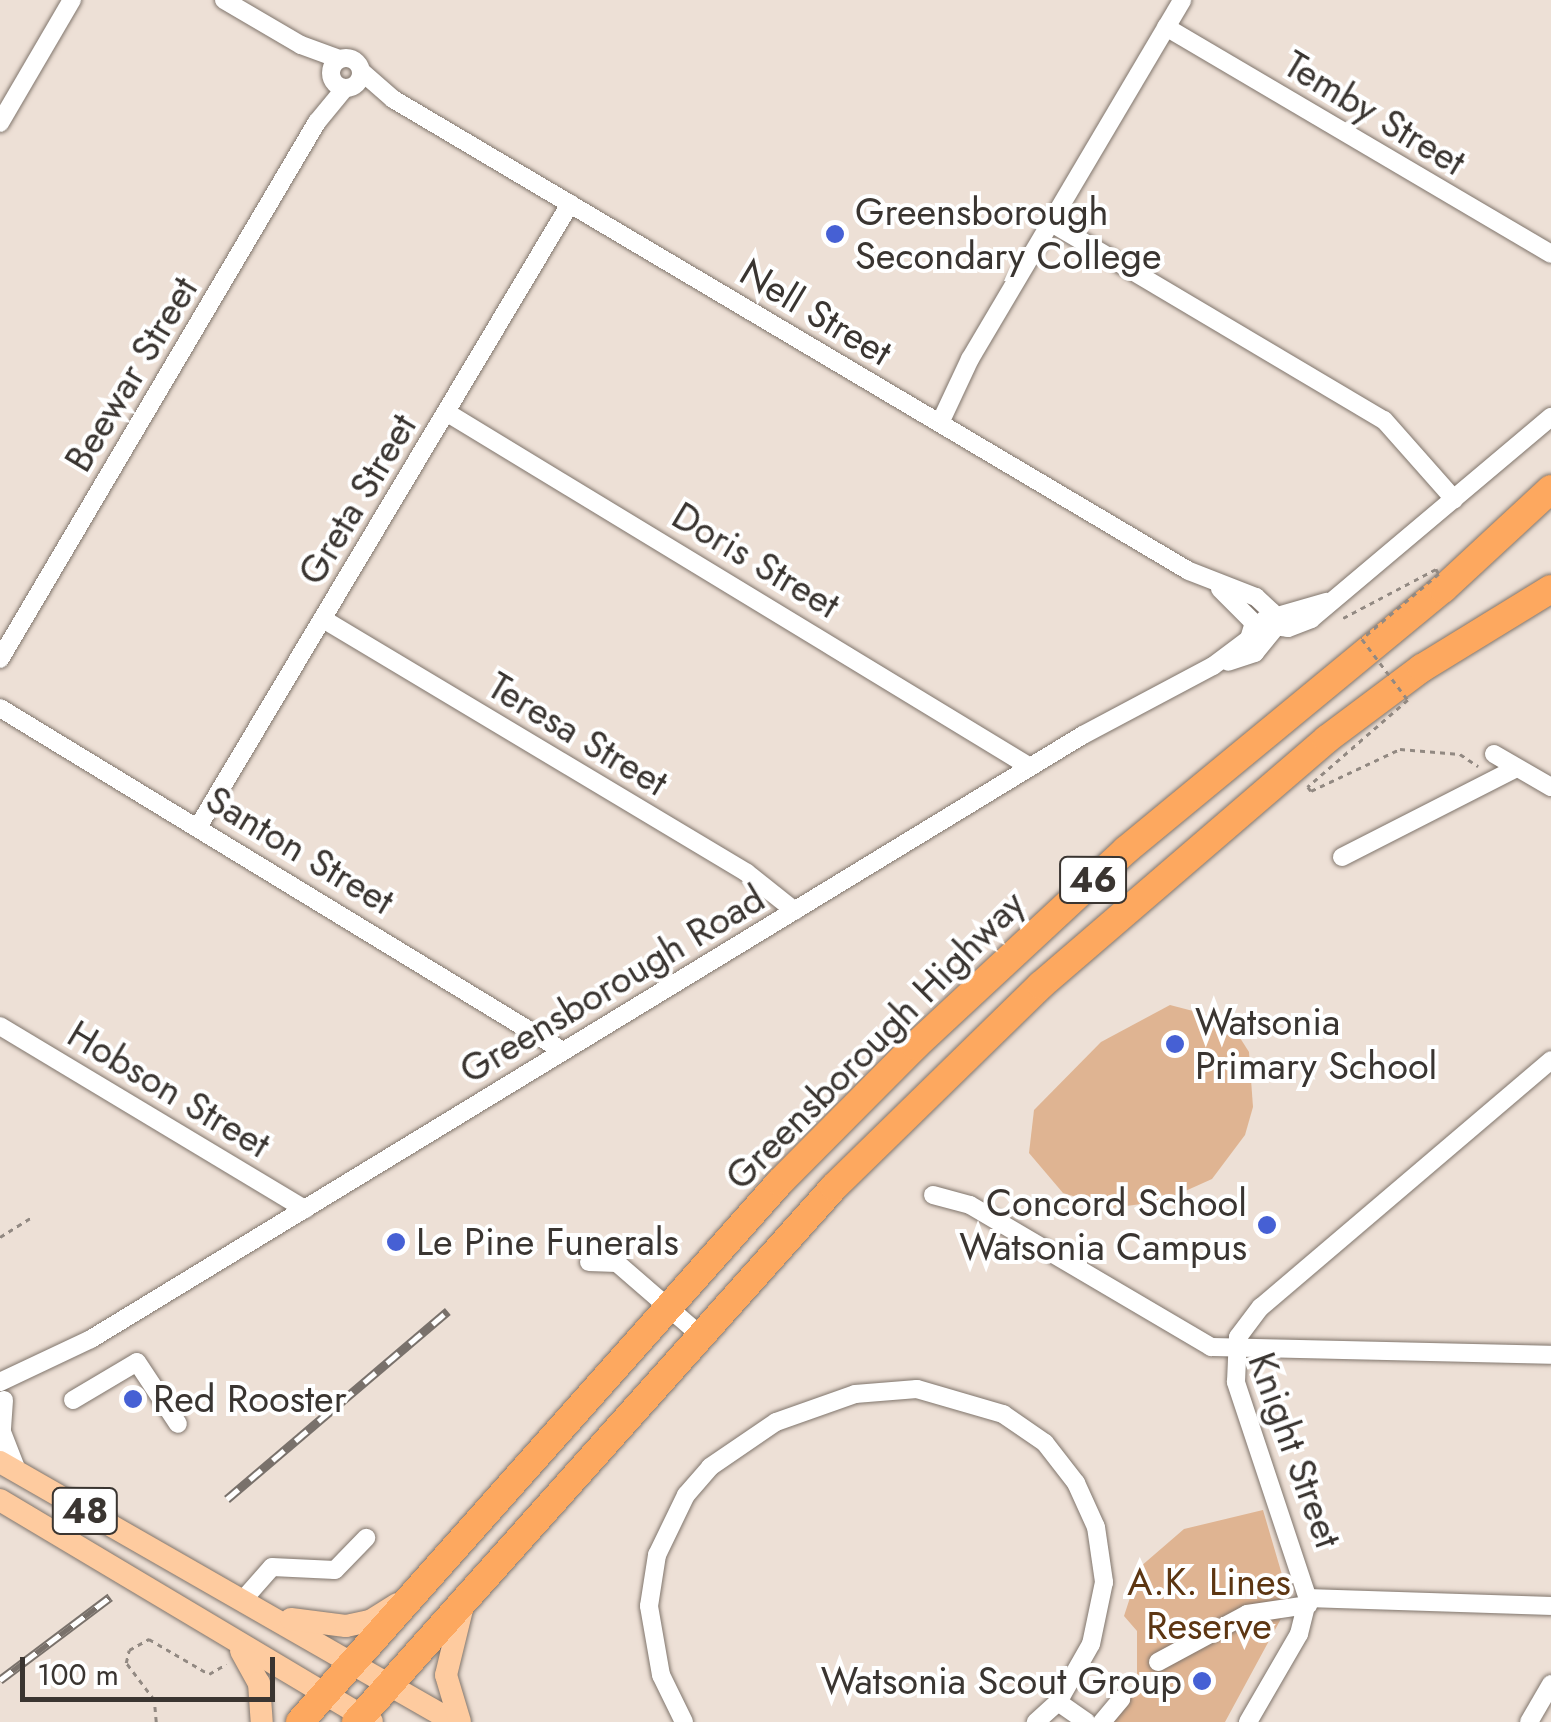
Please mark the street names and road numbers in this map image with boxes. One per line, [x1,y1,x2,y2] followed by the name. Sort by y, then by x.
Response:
[1276,41,1474,185] street label: Temby Street
[732,249,900,375] street label: Nell Street
[55,268,207,480] street label: Beewar Street
[288,405,426,593] street label: Greta Street
[664,492,848,628] street label: Doris Street
[480,663,676,805] street label: Teresa Street
[198,776,402,924] street label: Santon Street
[1058,850,1128,910] road number: 46
[452,875,772,1093] street label: Greensborough Road
[716,881,1034,1199] street label: Greensborough Highway
[60,1011,278,1167] street label: Hobson Street
[1239,1346,1351,1554] street label: Knight Street
[50,1481,120,1541] road number: 48

